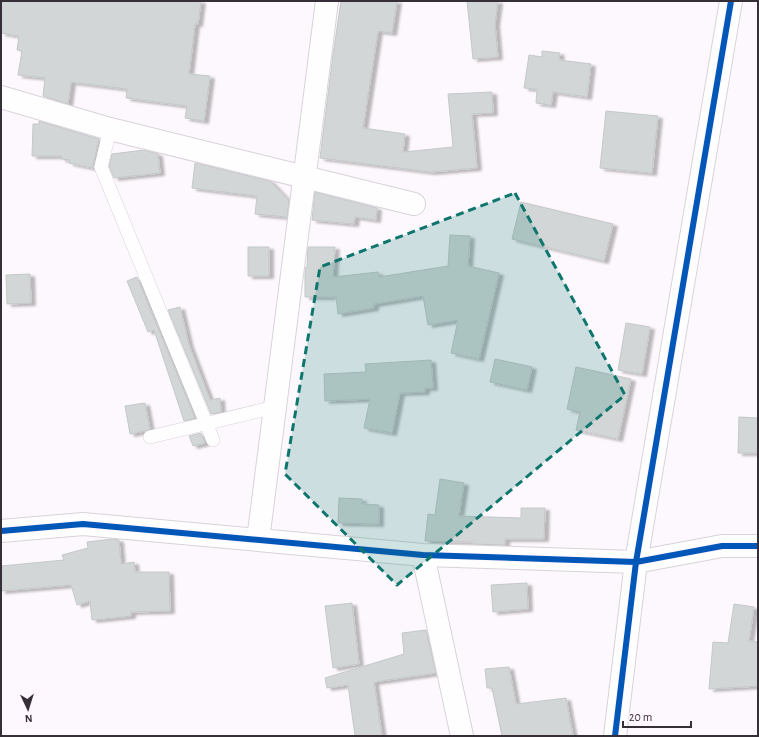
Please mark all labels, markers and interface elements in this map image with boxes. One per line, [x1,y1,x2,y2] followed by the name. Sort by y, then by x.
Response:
[8,689,48,729] north arrow
[623,703,691,729] scale bar
[629,711,652,723] text: 20 m
[24,713,33,724] text: N

